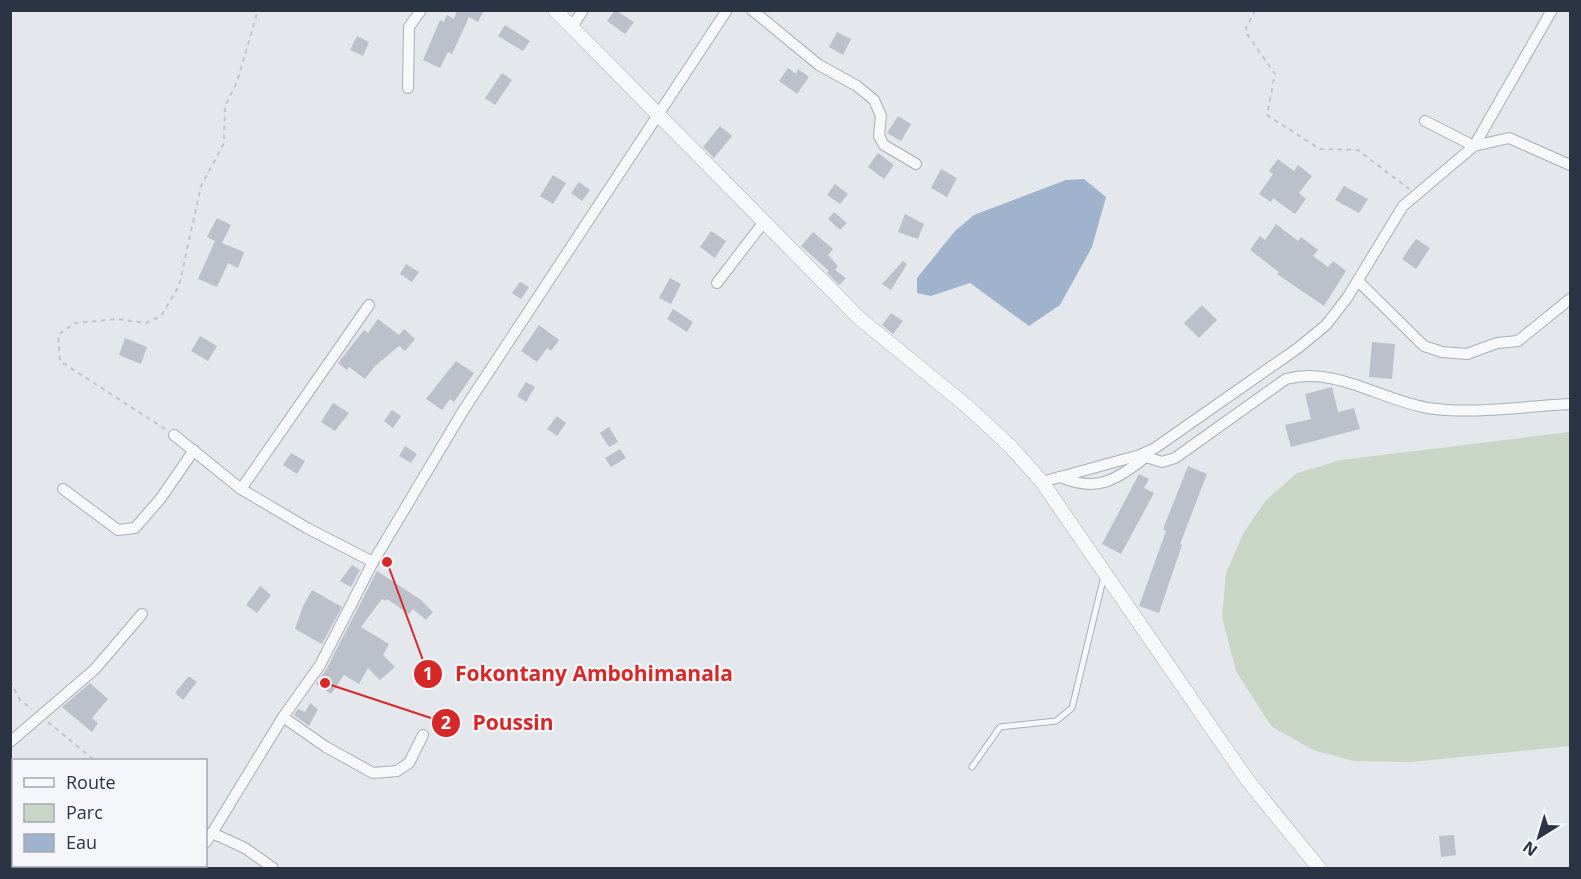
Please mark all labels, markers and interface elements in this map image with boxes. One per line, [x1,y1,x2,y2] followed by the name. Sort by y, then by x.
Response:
[413,654,745,693] callout: Fokontany Ambohimanala
[455,659,733,687] text: Fokontany Ambohimanala
[423,661,433,685] text: 1
[431,703,566,742] callout: Poussin
[472,708,554,736] text: Poussin
[441,710,451,734] text: 2
[12,759,207,867] legend
[66,770,116,794] text: Route
[66,800,103,824] text: Parc
[1509,807,1569,867] north arrow
[66,830,97,854] text: Eau
[1518,836,1542,862] text: N

